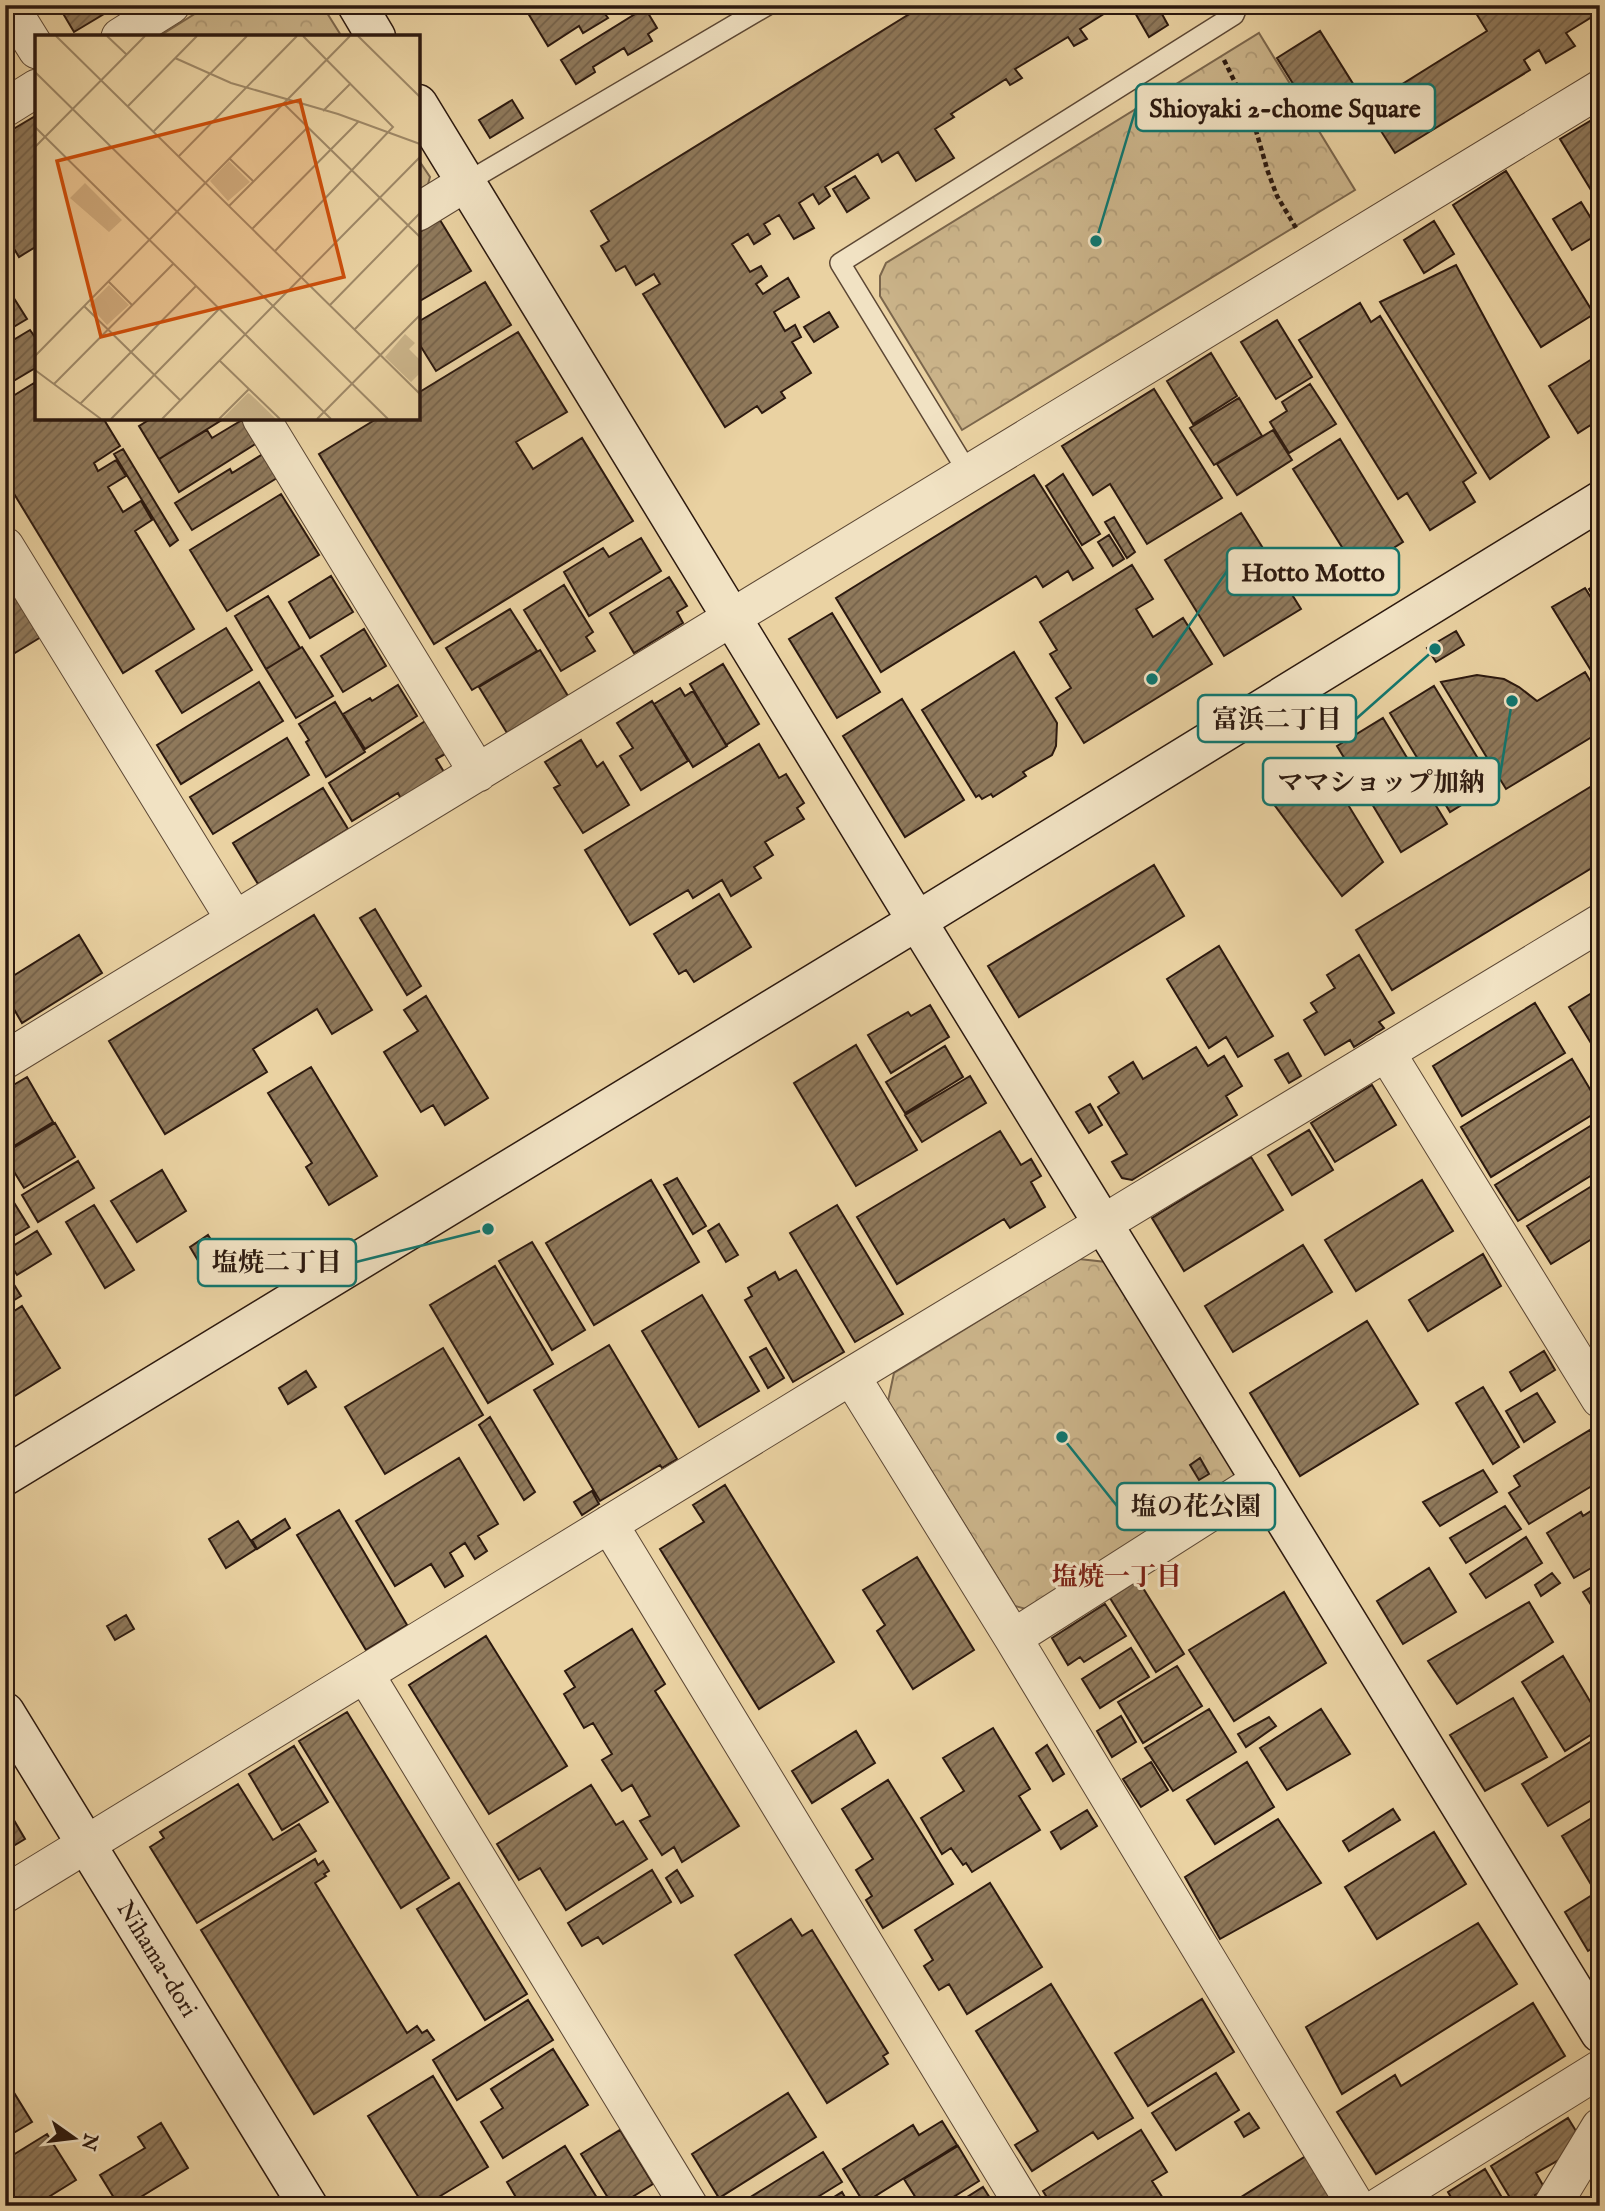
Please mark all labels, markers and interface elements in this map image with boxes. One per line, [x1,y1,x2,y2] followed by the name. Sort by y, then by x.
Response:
[35,35,420,420] inset map
[1136,84,1435,131] callout: Shioyaki 2-chome Square
[1149,93,1421,126] text: Shioyaki 2-chome Square
[1227,548,1399,595] callout: Hotto Motto
[1241,557,1385,590] text: Hotto Motto
[1198,695,1356,742] callout: 富浜二丁目
[1212,704,1342,737] text: 富浜二丁目
[1263,758,1499,805] callout: ママショップ加納
[1277,767,1485,800] text: ママショップ加納
[198,1239,356,1286] callout: 塩焼二丁目
[212,1247,342,1280] text: 塩焼二丁目
[1117,1483,1275,1530] callout: 塩の花公園
[1131,1491,1261,1524] text: 塩の花公園
[1052,1561,1182,1594] district label: 塩焼一丁目
[109,1895,204,2023] street label: Nihama-dori
[38,2102,108,2172] north arrow
[75,2130,102,2153] text: N

